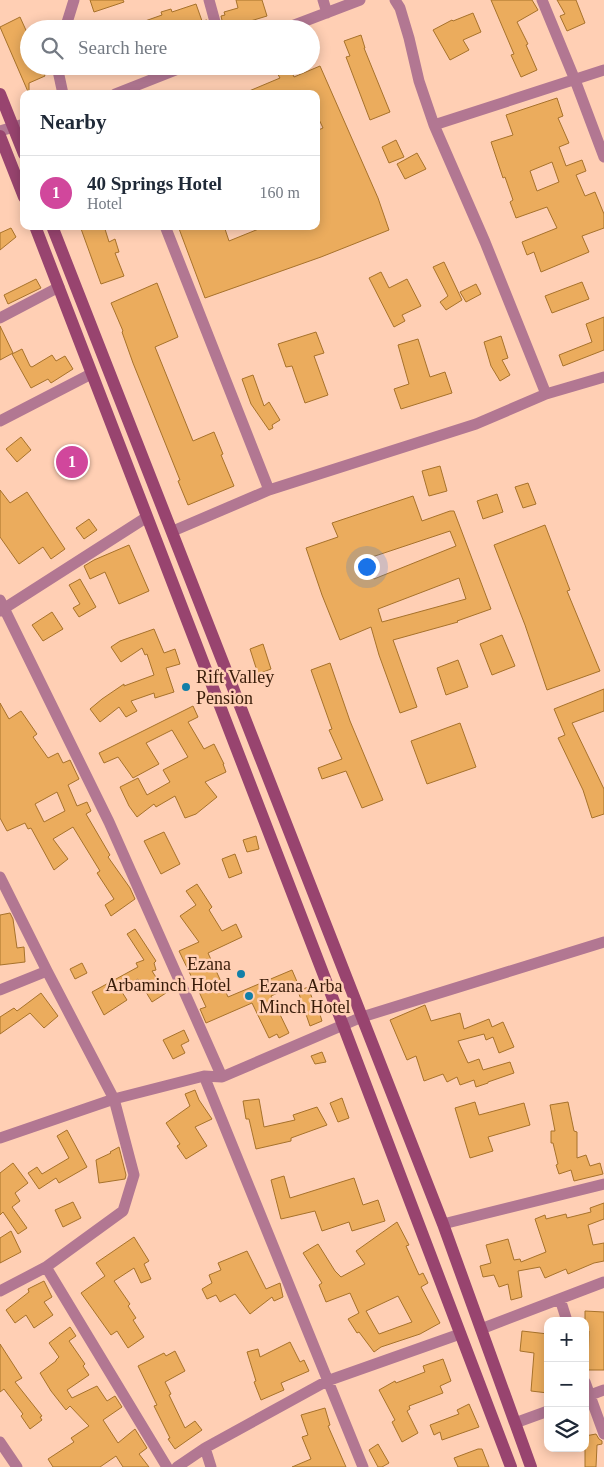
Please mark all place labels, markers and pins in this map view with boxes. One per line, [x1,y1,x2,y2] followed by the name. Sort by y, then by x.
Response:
[56,443,88,481] pin: 1
[196,667,274,708] place label: Rift Valley Pension
[180,681,192,693] marker: Rift Valley Pension
[106,954,231,995] place label: Ezana Arbaminch Hotel
[235,968,247,980] marker: Ezana Arbaminch Hotel
[259,976,351,1017] place label: Ezana Arba Minch Hotel
[243,990,255,1002] marker: Ezana Arba Minch Hotel

